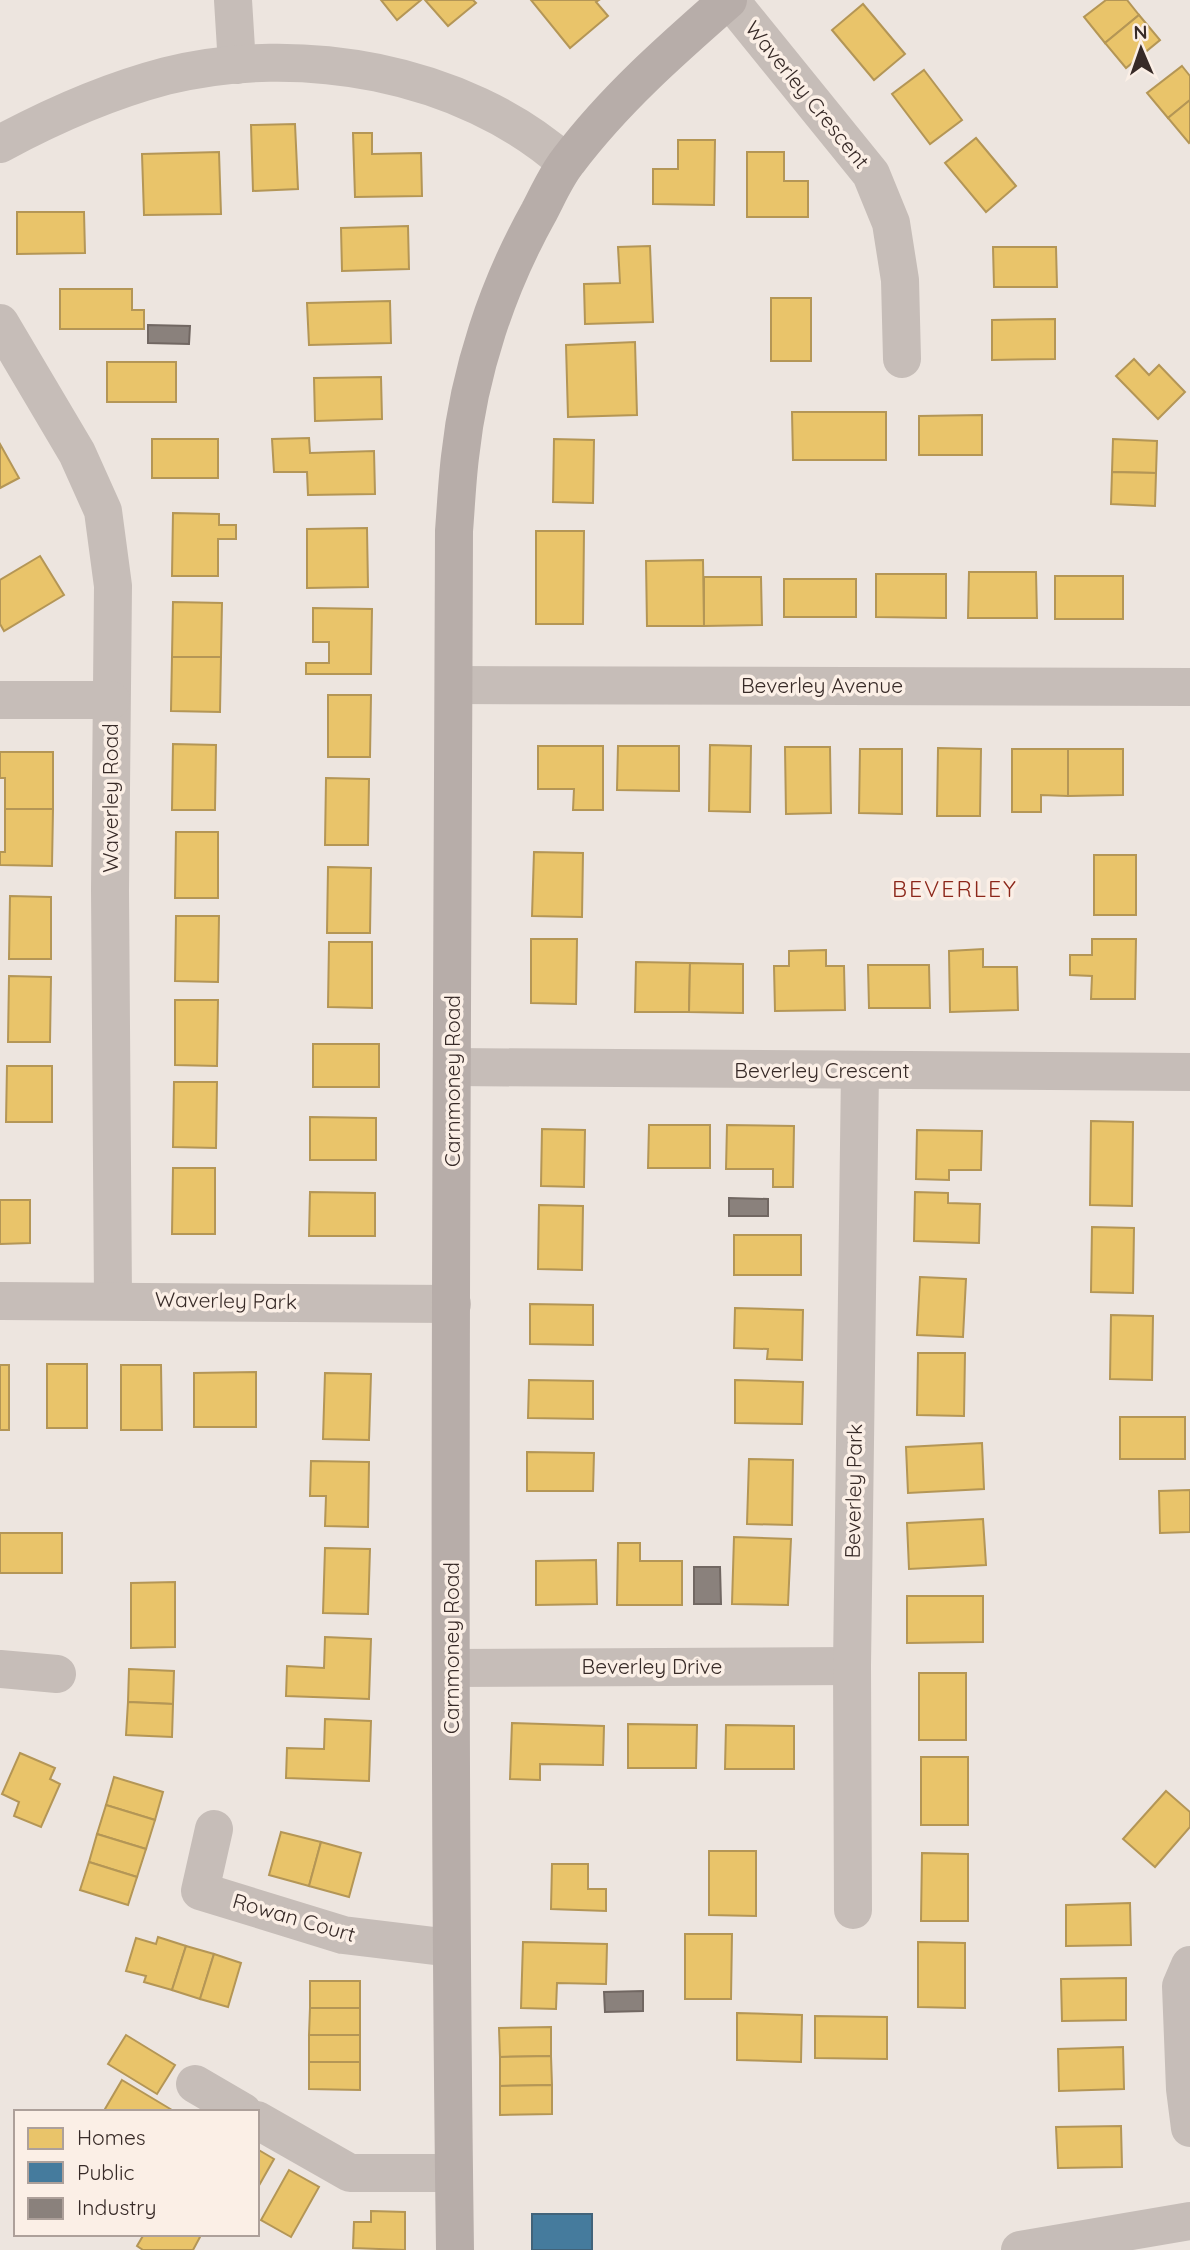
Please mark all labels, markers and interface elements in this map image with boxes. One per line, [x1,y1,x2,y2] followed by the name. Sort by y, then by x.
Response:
[1106,14,1176,84] north arrow
[740,15,875,174] street label: Waverley Crescent
[1133,20,1148,44] text: N
[741,672,903,698] street label: Beverley Avenue
[97,723,123,873] street label: Waverley Road
[892,874,1018,903] district label: BEVERLEY
[439,995,465,1167] street label: Carnmoney Road
[734,1057,910,1083] street label: Beverley Crescent
[155,1286,297,1314] street label: Waverley Park
[839,1423,867,1559] street label: Beverley Park
[438,1562,464,1734] street label: Carnmoney Road
[582,1653,722,1679] street label: Beverley Drive
[230,1887,359,1947] street label: Rowan Court
[14,2110,259,2236] legend
[77,2124,146,2150] text: Homes
[77,2159,134,2185] text: Public
[77,2194,156,2220] text: Industry

